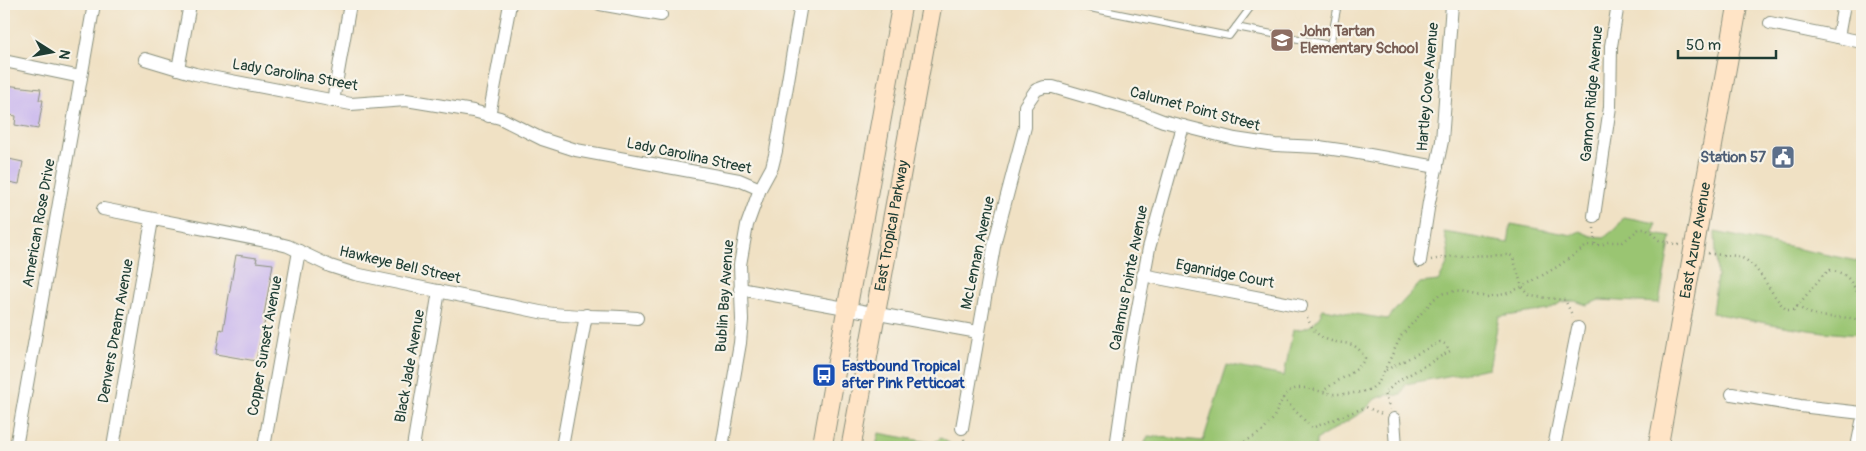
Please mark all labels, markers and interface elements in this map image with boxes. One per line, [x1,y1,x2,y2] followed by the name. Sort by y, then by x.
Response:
[1413,21,1443,152] street label: Hartley Cove Avenue
[1300,22,1419,58] place label: John Tartan Elementary School
[1577,25,1607,163] street label: Gannon Ridge Avenue
[1269,27,1295,53] school or university icon: John Tartan Elementary School
[28,28,78,78] north arrow
[1678,28,1776,60] scale bar
[1686,36,1721,55] text: 50 m
[55,48,74,61] text: N
[231,55,360,96] street label: Lady Carolina Street
[1128,82,1263,136] street label: Calumet Point Street
[625,133,754,179] street label: Lady Carolina Street
[1770,144,1796,170] public building icon: Station 57
[1700,148,1766,167] place label: Station 57
[18,157,60,289] street label: American Rose Drive
[870,158,913,293] street label: East Tropical Parkway
[1676,180,1715,300] street label: East Azure Avenue
[957,194,999,311] street label: McLennan Avenue
[1106,203,1153,352] street label: Calamus Pointe Avenue
[712,239,738,353] street label: Bublin Bay Avenue
[337,242,464,288] street label: Hawkeye Bell Street
[1174,255,1277,293] street label: Eganridge Court
[94,257,138,405] street label: Denvers Dream Avenue
[243,274,287,417] street label: Copper Sunset Avenue
[391,307,429,424] street label: Black Jade Avenue
[842,357,966,393] place label: Eastbound Tropical after Pink Petticoat
[811,362,837,388] bus stop icon: Eastbound Tropical after Pink Petticoat

